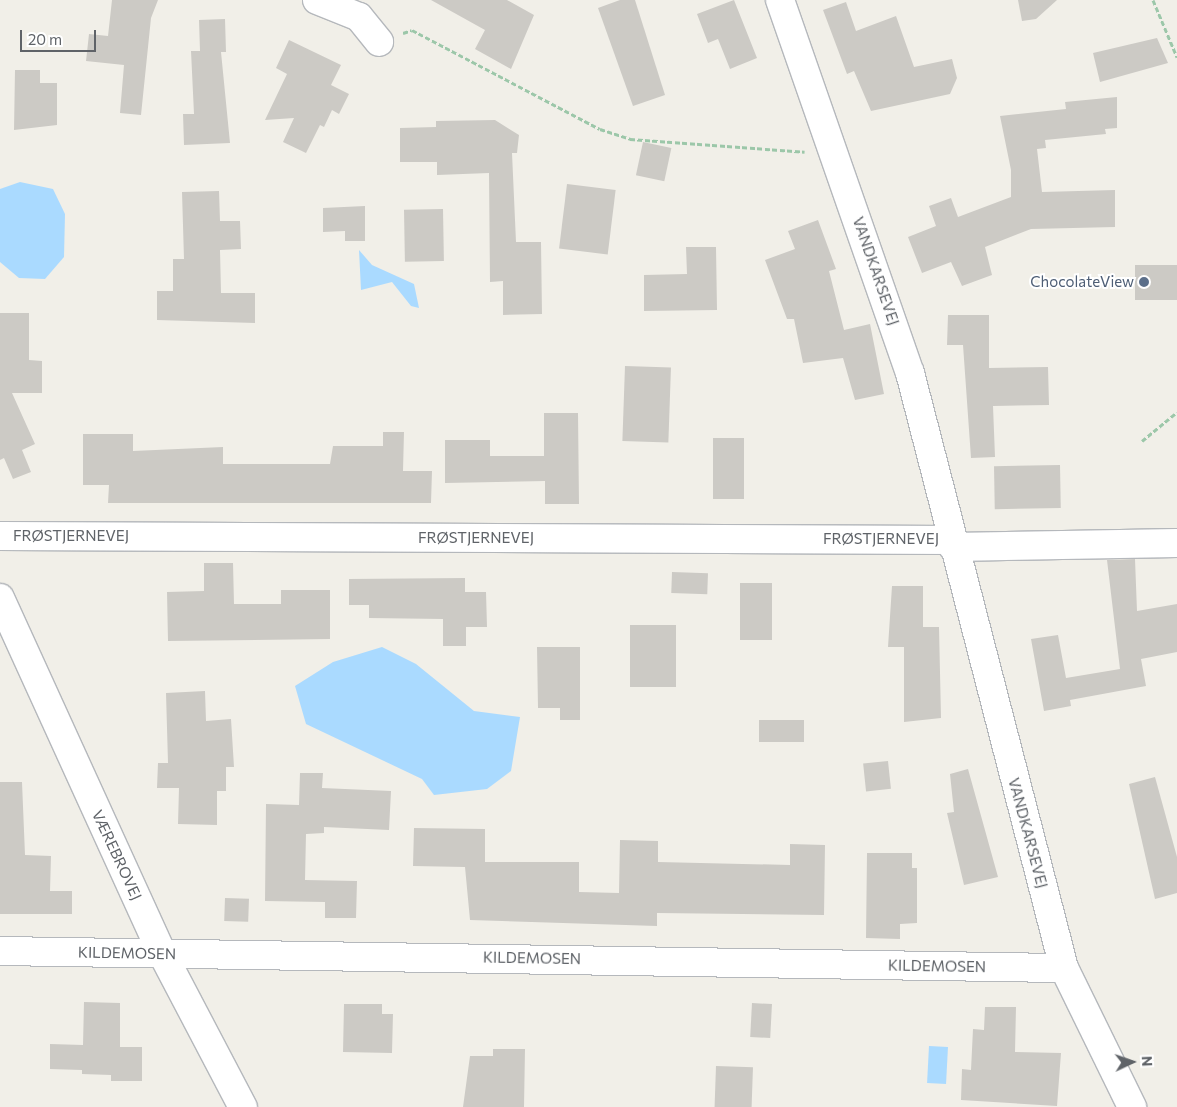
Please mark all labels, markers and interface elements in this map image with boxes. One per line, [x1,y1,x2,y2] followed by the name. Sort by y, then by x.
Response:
[22,20,99,52] scale bar
[28,30,62,48] text: 20 m
[849,214,903,328] street label: VANDKARSEVEJ
[1030,273,1134,291] place label: ChocolateView
[1138,276,1150,288] marker: ChocolateView
[13,527,129,545] street label: FRØSTJERNEVEJ
[418,529,534,547] street label: FRØSTJERNEVEJ
[823,530,939,548] street label: FRØSTJERNEVEJ
[1005,776,1051,890] street label: VANDKARSEVEJ
[88,807,146,903] street label: VÆREBROVEJ
[78,943,176,963] street label: KILDEMOSEN
[483,948,581,968] street label: KILDEMOSEN
[888,956,986,976] street label: KILDEMOSEN
[1107,1037,1157,1087] north arrow
[1139,1056,1156,1067] text: N

